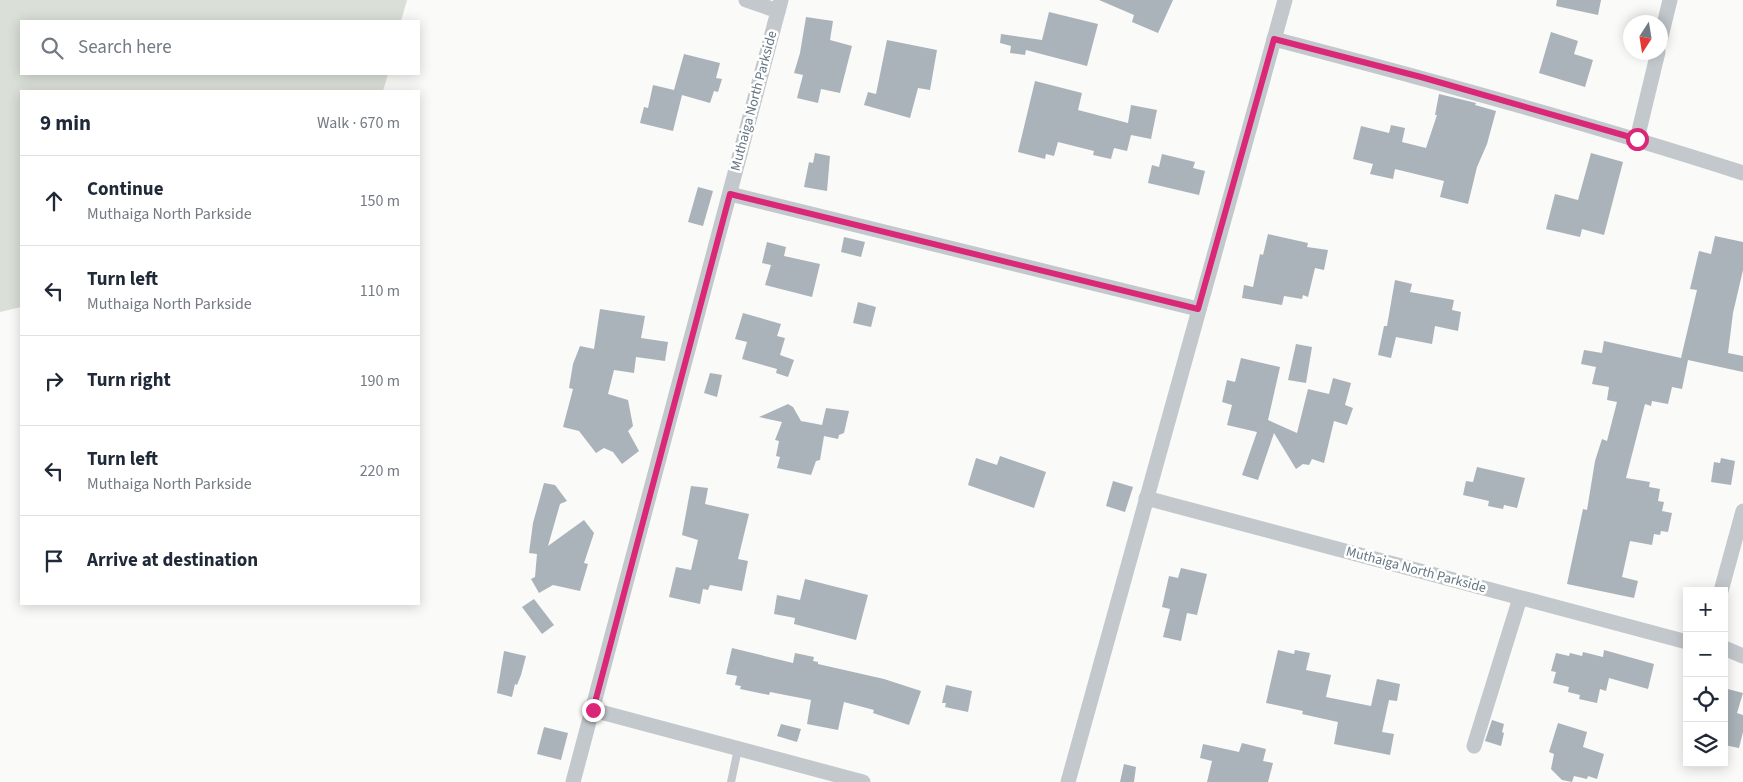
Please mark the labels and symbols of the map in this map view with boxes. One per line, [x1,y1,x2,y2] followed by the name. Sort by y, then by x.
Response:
[1623,15,1668,60] north arrow
[726,29,782,173] street label: Muthaiga North Parkside
[1626,128,1649,151] route start
[1344,542,1488,598] street label: Muthaiga North Parkside
[582,699,605,722] route end

